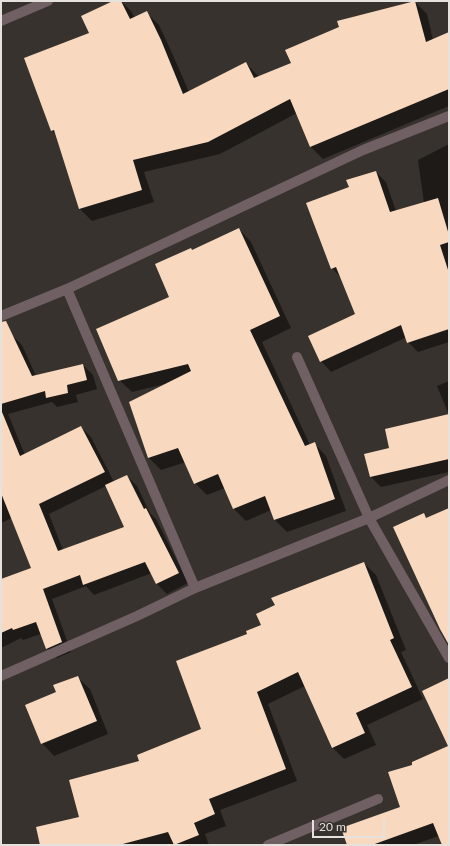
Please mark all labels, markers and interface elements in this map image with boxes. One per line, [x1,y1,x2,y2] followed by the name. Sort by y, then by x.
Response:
[314,812,387,838] scale bar
[319,819,346,834] text: 20 m

